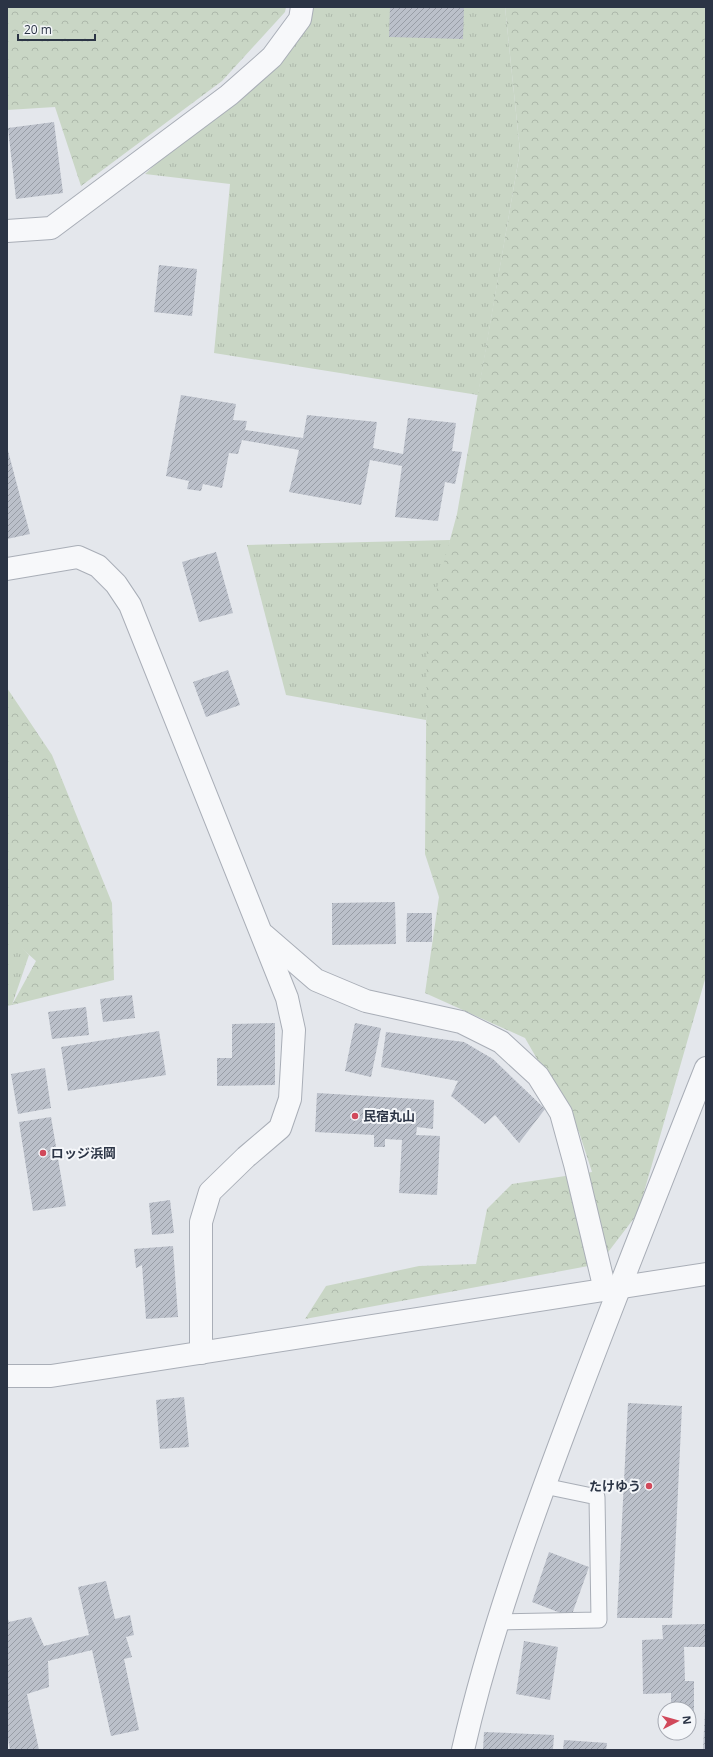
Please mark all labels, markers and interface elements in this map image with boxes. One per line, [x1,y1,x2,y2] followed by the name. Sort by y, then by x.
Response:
[18,16,95,42] scale bar
[24,21,52,38] text: 20 m
[363,1107,415,1125] place label: 民宿丸山
[350,1111,360,1121] marker: 民宿丸山
[51,1144,116,1162] place label: ロッジ浜岡
[38,1148,48,1158] marker: ロッジ浜岡
[589,1477,641,1495] place label: たけゆう
[644,1481,654,1491] marker: たけゆう
[657,1701,697,1741] north arrow
[680,1715,695,1725] text: N

